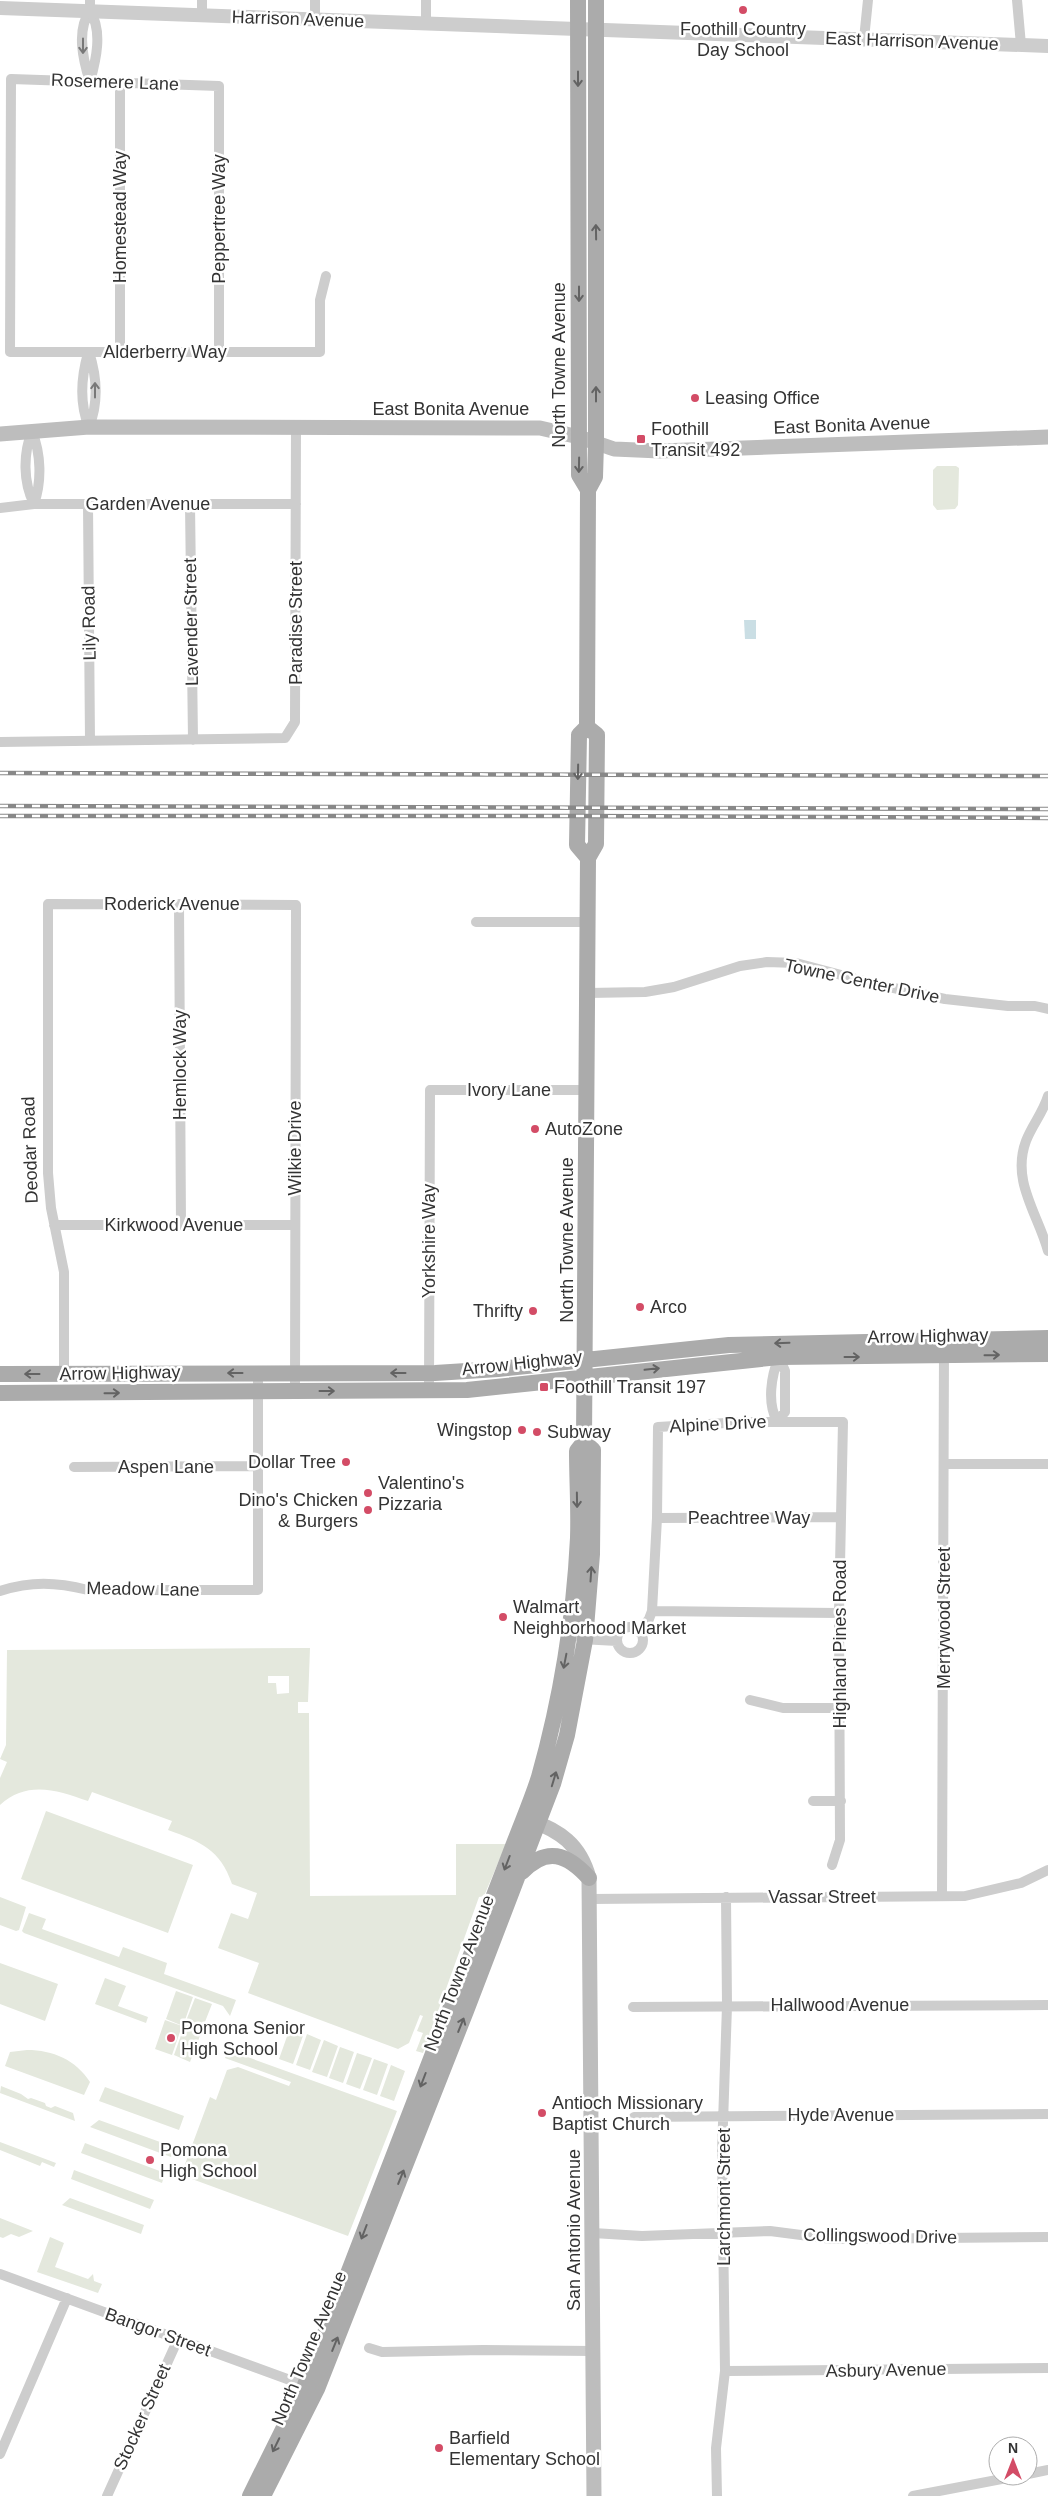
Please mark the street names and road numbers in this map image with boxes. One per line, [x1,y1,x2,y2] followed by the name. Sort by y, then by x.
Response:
[231,7,365,31] street label: Harrison Avenue
[825,28,999,54] street label: East Harrison Avenue
[51,70,179,94] street label: Rosemere Lane
[110,151,130,283] street label: Homestead Way
[209,154,229,284] street label: Peppertree Way
[549,282,569,448] street label: North Towne Avenue
[103,342,227,362] street label: Alderberry Way
[373,399,529,419] street label: East Bonita Avenue
[773,412,931,438] street label: East Bonita Avenue
[86,494,210,514] street label: Garden Avenue
[180,558,202,686] street label: Lavender Street
[286,561,306,685] street label: Paradise Street
[78,585,100,661] street label: Lily Road
[104,894,240,914] street label: Roderick Avenue
[783,955,941,1007] street label: Towne Center Drive
[170,1010,190,1120] street label: Hemlock Way
[467,1080,551,1100] street label: Ivory Lane
[18,1096,42,1204] street label: Deodar Road
[285,1100,305,1196] street label: Wilkie Drive
[557,1157,577,1323] street label: North Towne Avenue
[419,1184,439,1298] street label: Yorkshire Way
[105,1215,243,1235] street label: Kirkwood Avenue
[867,1325,989,1347] street label: Arrow Highway
[461,1347,583,1379] street label: Arrow Highway
[59,1362,181,1384] street label: Arrow Highway
[669,1411,767,1437] street label: Alpine Drive
[118,1457,214,1477] street label: Aspen Lane
[688,1508,810,1528] street label: Peachtree Way
[934,1547,954,1689] street label: Merrywood Street
[830,1559,850,1729] street label: Highland Pines Road
[86,1578,200,1600] street label: Meadow Lane
[768,1887,876,1907] street label: Vassar Street
[420,1892,498,2054] street label: North Towne Avenue
[771,1995,909,2015] street label: Hallwood Avenue
[788,2105,894,2125] street label: Hyde Avenue
[714,2128,734,2266] street label: Larchmont Street
[564,2149,584,2311] street label: San Antonio Avenue
[803,2225,957,2247] street label: Collingswood Drive
[267,2268,351,2428] street label: North Towne Avenue
[102,2304,214,2360] street label: Bangor Street
[825,2359,947,2381] street label: Asbury Avenue
[110,2361,174,2473] street label: Stocker Street

